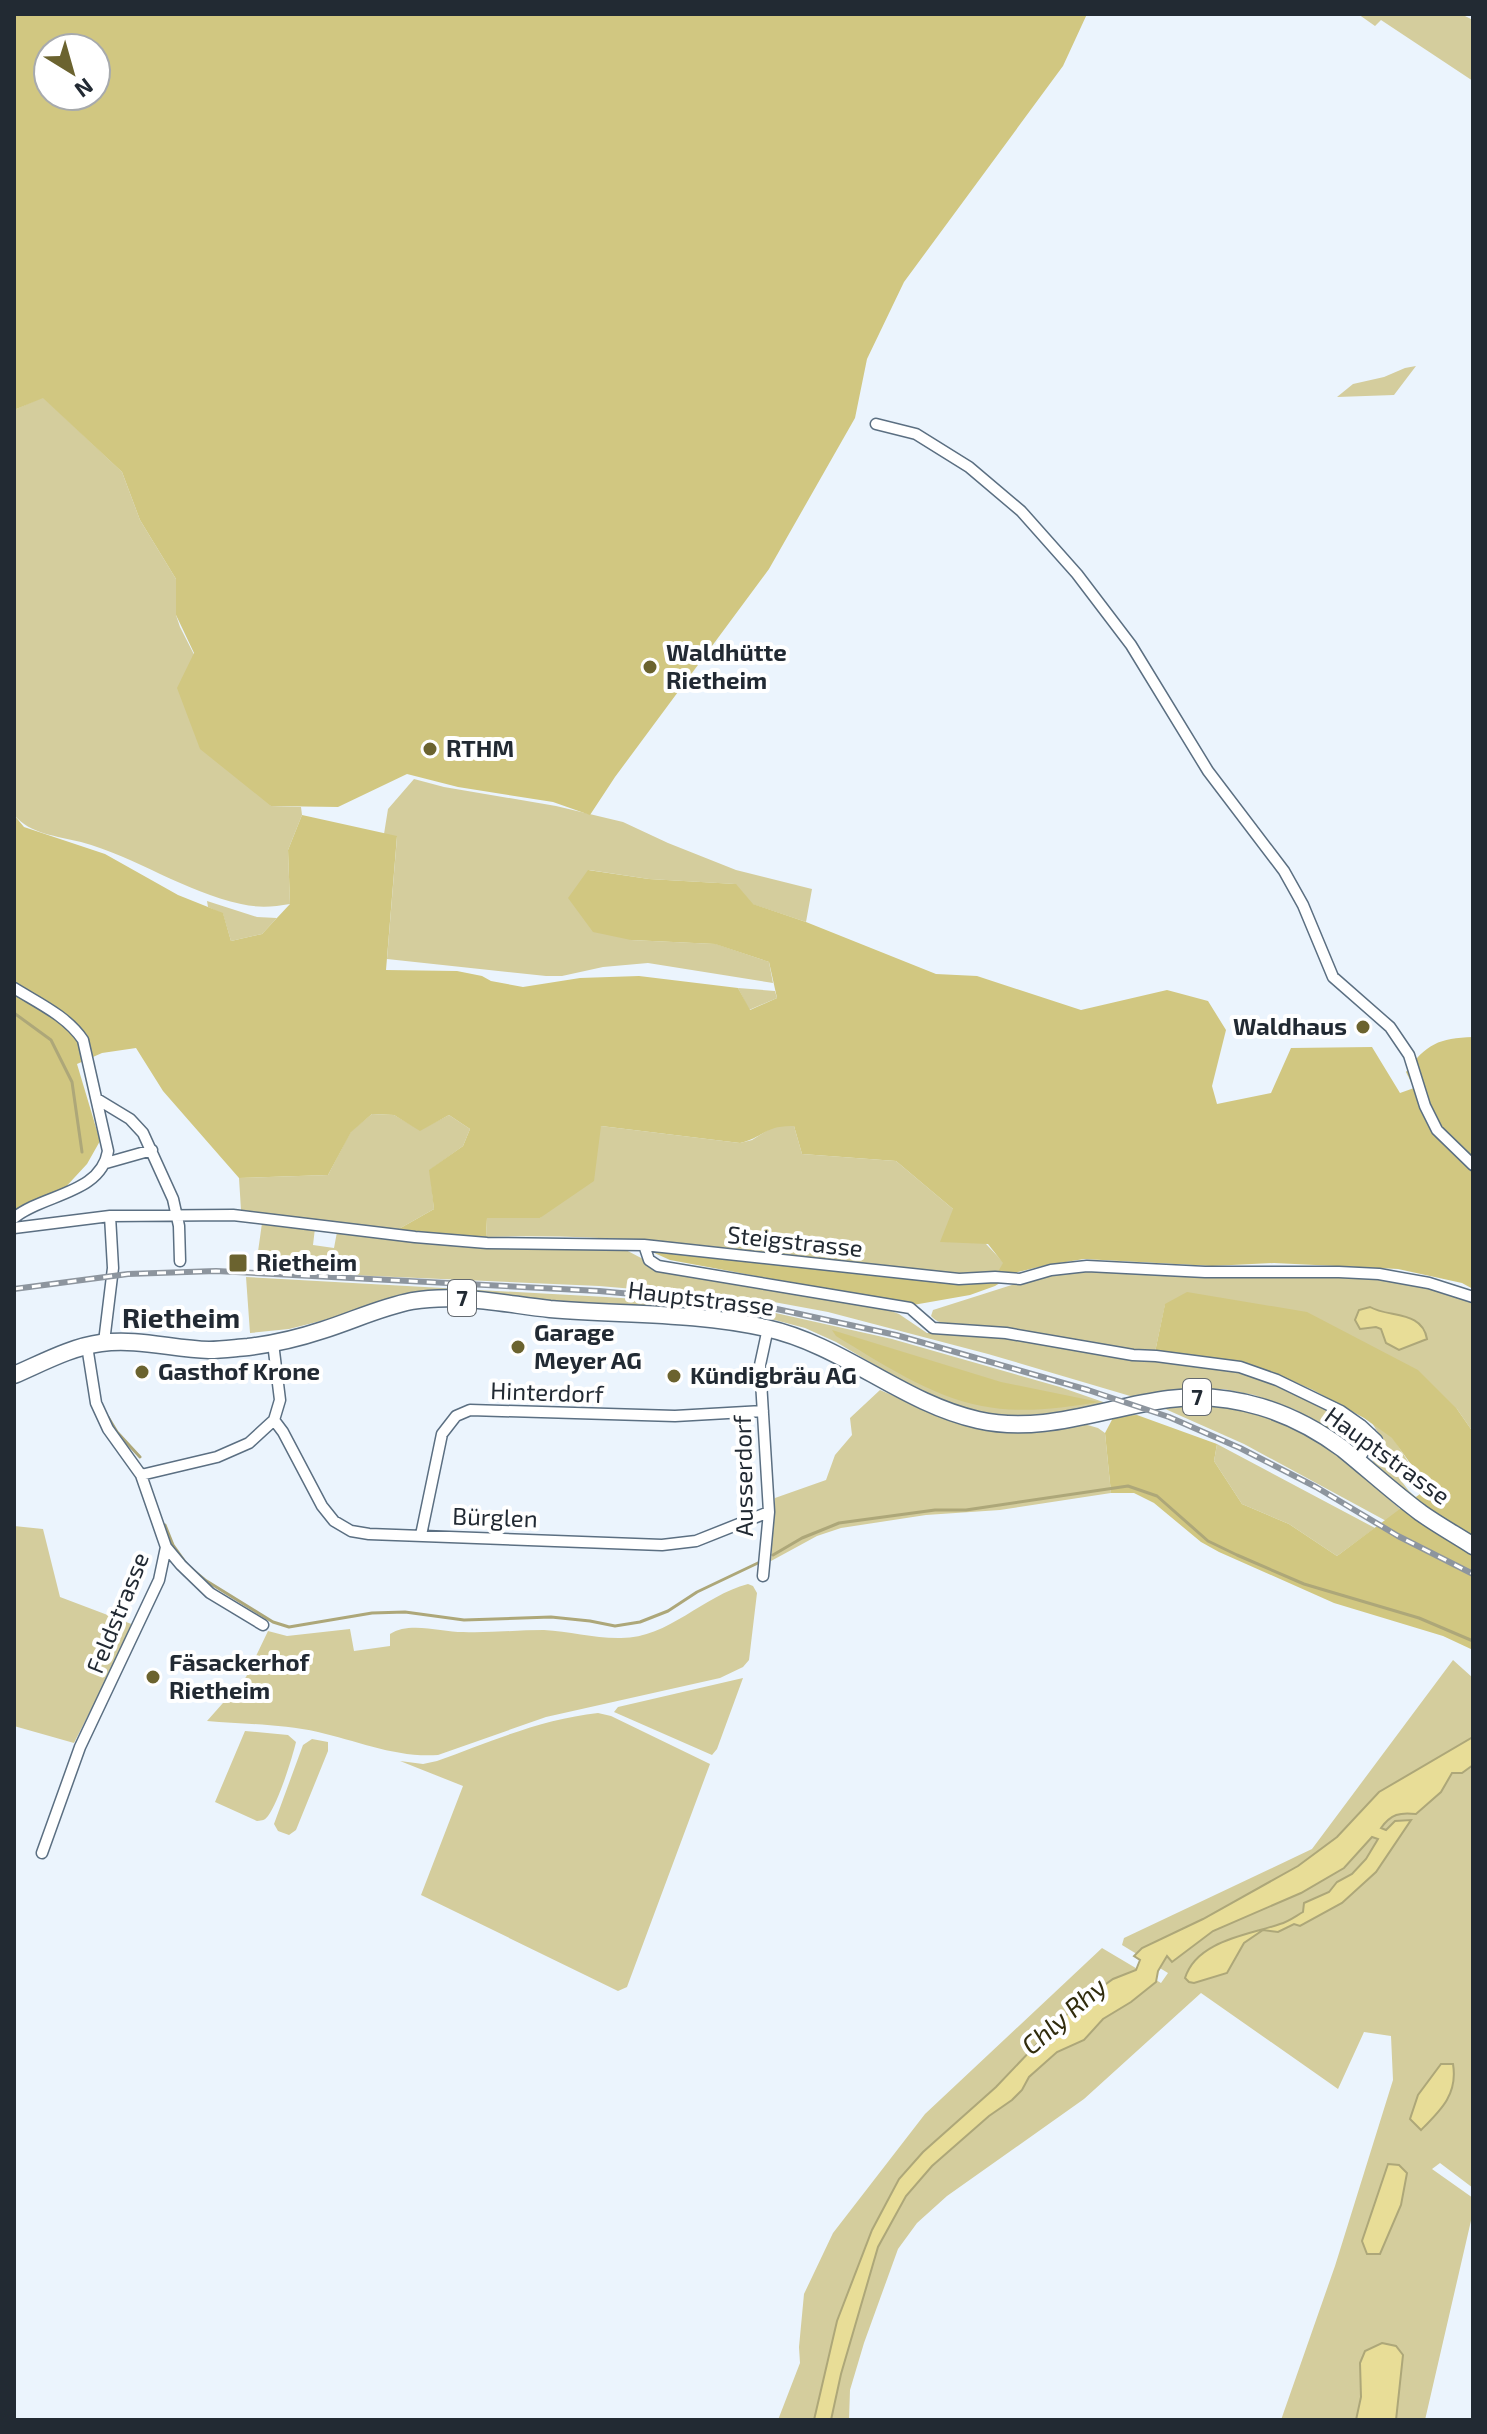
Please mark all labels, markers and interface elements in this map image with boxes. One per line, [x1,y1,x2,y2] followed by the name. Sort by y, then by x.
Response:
[32,32,112,112] north arrow
[70,74,99,104] text: N
[666,637,787,694] place label: Waldhütte Rietheim
[641,658,659,676] marker: Waldhütte Rietheim
[446,733,514,762] place label: RTHM
[421,740,439,758] marker: RTHM
[1233,1011,1347,1040] place label: Waldhaus
[1354,1018,1372,1036] marker: Waldhaus
[726,1219,864,1262] street label: Steigstrasse
[256,1247,357,1276] place label: Rietheim
[227,1252,249,1274] marker: Rietheim
[626,1274,776,1321] street label: Hauptstrasse
[448,1280,476,1316] road number: 7
[122,1300,240,1334] district label: Rietheim
[534,1317,642,1374] place label: Garage Meyer AG
[509,1338,527,1356] marker: Garage Meyer AG
[158,1356,320,1385] place label: Gasthof Krone
[690,1360,857,1389] place label: Kündigbräu AG
[133,1363,151,1381] marker: Gasthof Krone
[665,1367,683,1385] marker: Kündigbräu AG
[490,1375,605,1408] street label: Hinterdorf
[1183,1379,1211,1415] road number: 7
[1320,1400,1456,1510] street label: Hauptstrasse
[727,1414,758,1537] street label: Ausserdorf
[452,1501,538,1532] street label: Bürglen
[79,1548,154,1677] street label: Feldstrasse
[169,1647,310,1704] place label: Fäsackerhof Rietheim
[144,1668,162,1686] marker: Fäsackerhof Rietheim
[1014,1970,1112,2061] water label: Chly Rhy

